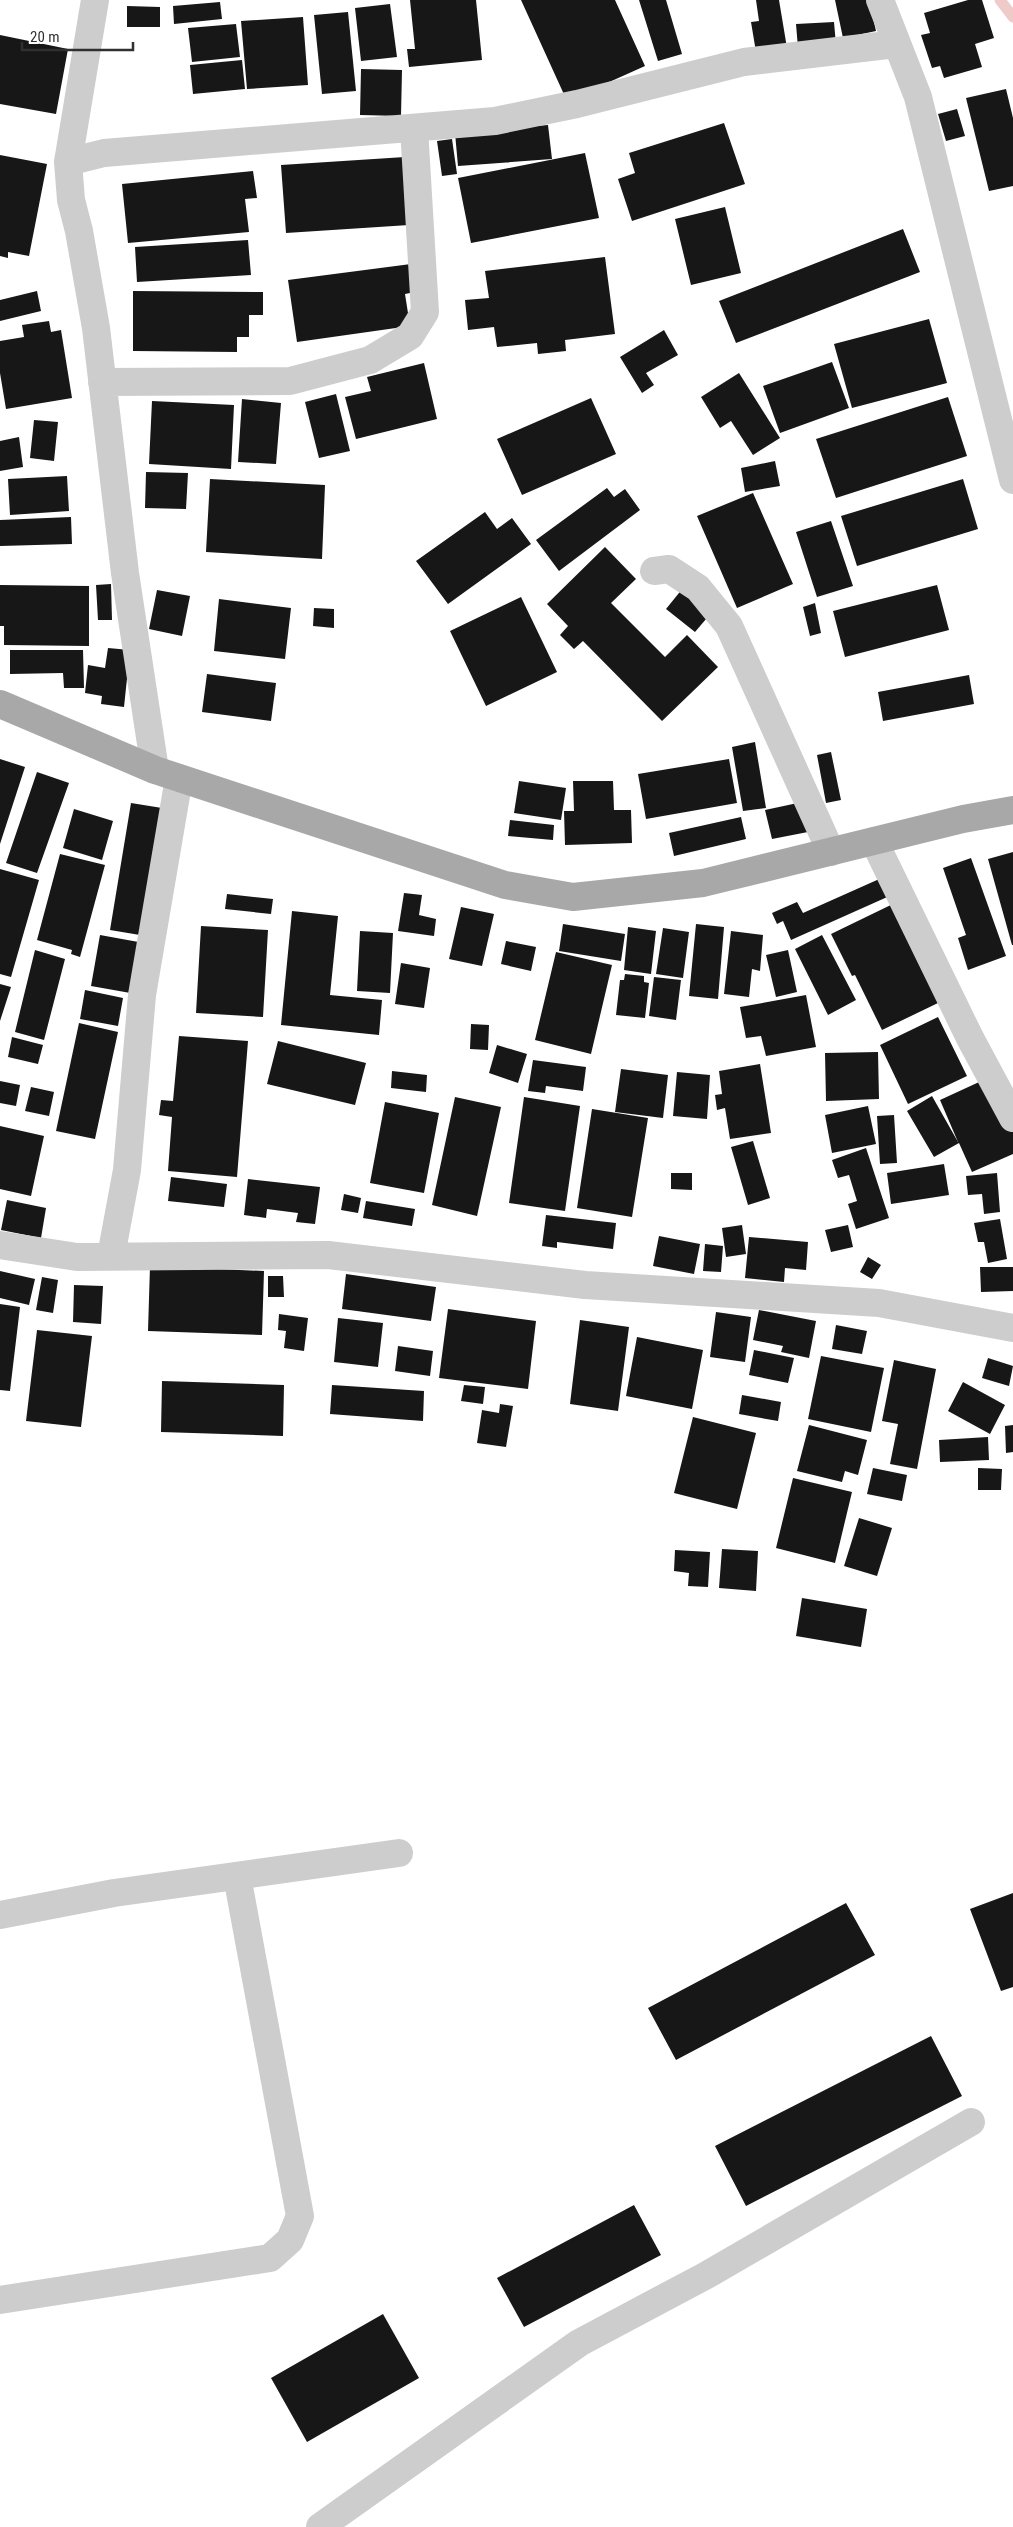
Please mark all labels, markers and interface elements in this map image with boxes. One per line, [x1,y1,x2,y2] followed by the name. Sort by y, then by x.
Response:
[22,20,134,52] scale bar
[30,28,60,46] text: 20 m

